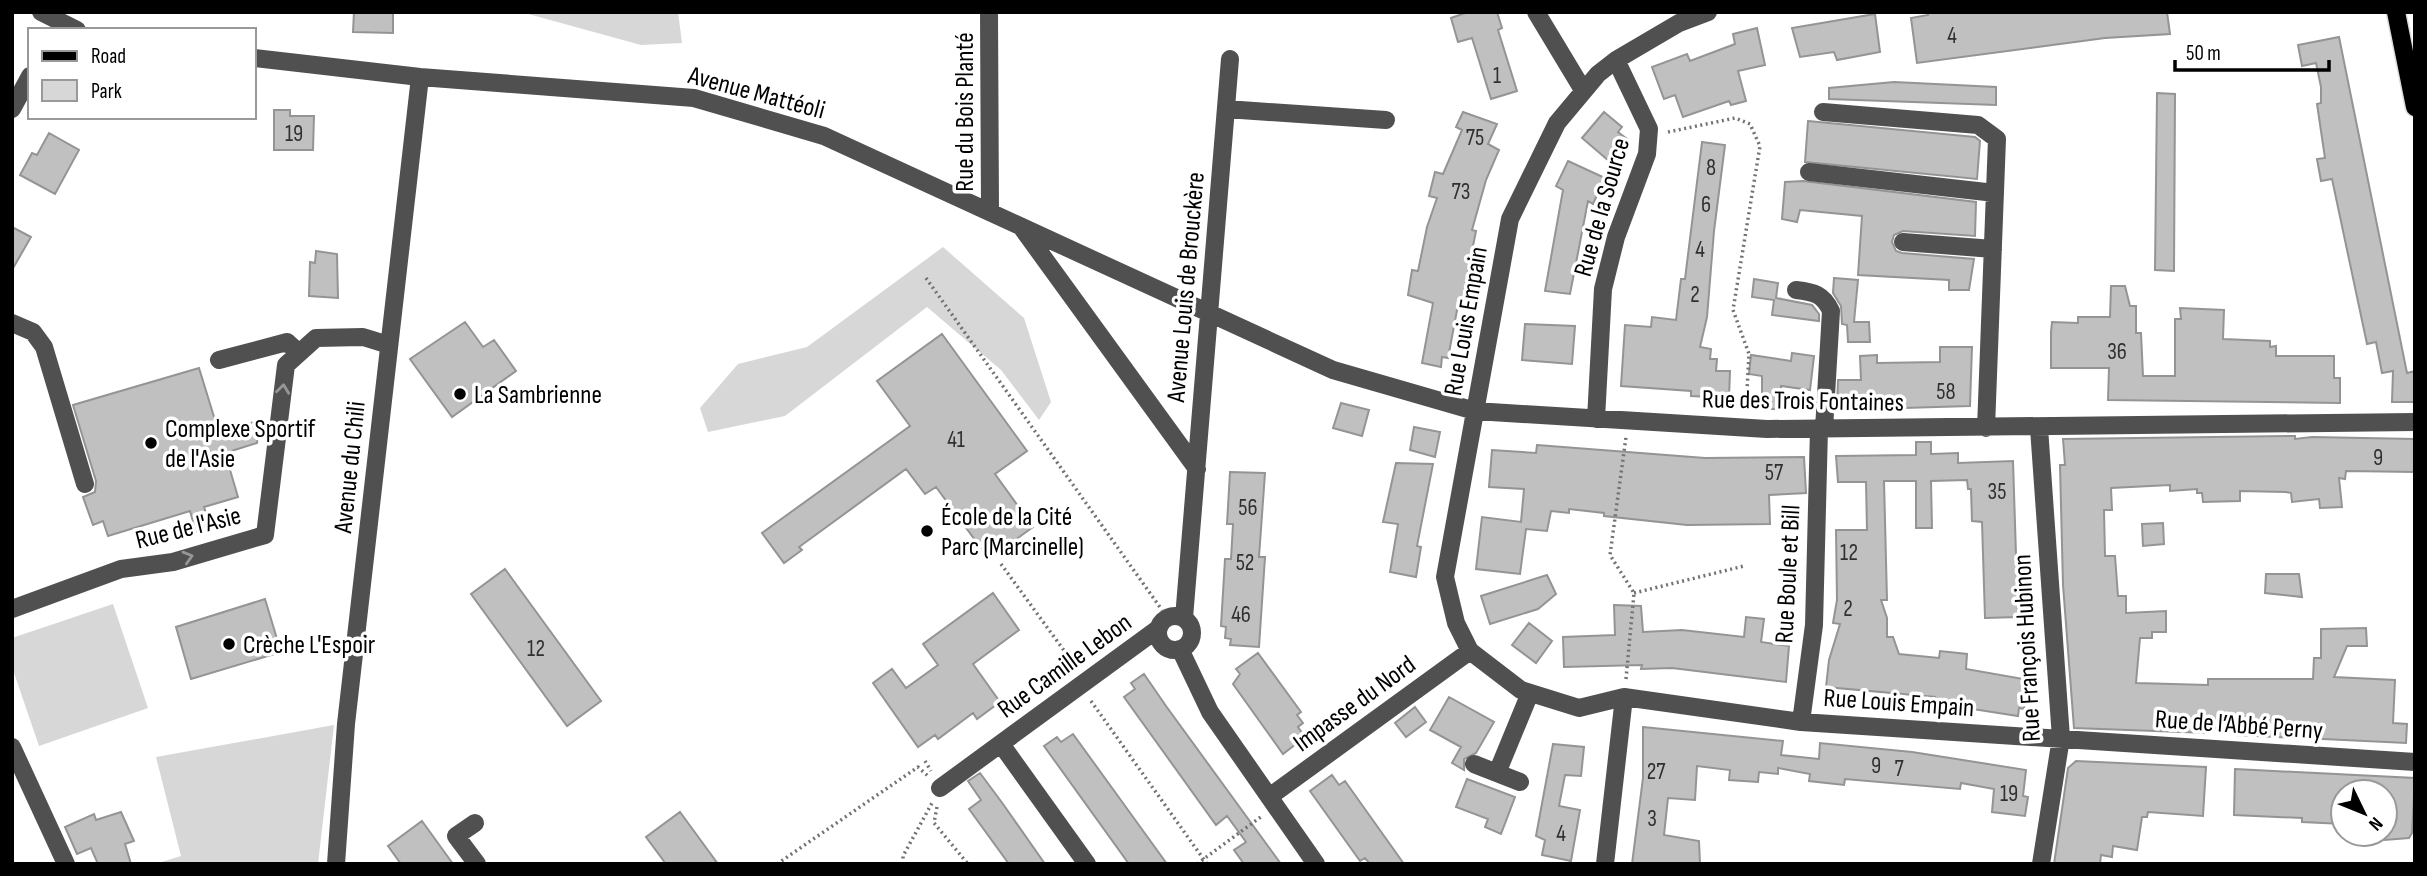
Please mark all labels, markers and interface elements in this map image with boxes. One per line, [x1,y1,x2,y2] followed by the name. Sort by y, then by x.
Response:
[1947,22,1957,50] house number: 4
[28,28,256,119] legend
[2175,28,2329,72] scale bar
[950,32,981,192] street label: Rue du Bois Planté
[2186,41,2221,66] text: 50 m
[91,44,126,69] text: Road
[684,60,828,127] street label: Avenue Mattéoli
[1493,62,1501,90] house number: 1
[91,79,122,104] text: Park
[285,120,303,148] house number: 19
[1466,124,1484,152] house number: 75
[1568,135,1637,280] street label: Rue de la Source
[1706,154,1716,182] house number: 8
[1161,171,1212,404] street label: Avenue Louis de Brouckère
[1452,178,1470,206] house number: 73
[1701,191,1711,219] house number: 6
[1695,236,1705,264] house number: 4
[1438,244,1495,398] street label: Rue Louis Empain
[1690,281,1700,309] house number: 2
[2107,338,2127,366] house number: 36
[1936,378,1956,406] house number: 58
[474,380,602,411] place label: La Sambrienne
[276,383,291,395] one-way arrow
[1702,384,1904,419] street label: Rue des Trois Fontaines
[452,386,468,402] marker: La Sambrienne
[328,400,373,536] street label: Avenue du Chili
[165,414,316,475] place label: Complexe Sportif de l'Asie
[947,426,965,454] house number: 41
[143,435,159,451] marker: Complexe Sportif de l'Asie
[2373,444,2383,472] house number: 9
[1765,459,1783,487] house number: 57
[1988,478,2006,506] house number: 35
[1238,494,1258,522] house number: 56
[132,500,244,557] street label: Rue de l'Asie
[941,502,1084,563] place label: École de la Cité Parc (Marcinelle)
[1769,504,1808,644] street label: Rue Boule et Bill
[919,523,935,539] marker: École de la Cité Parc (Marcinelle)
[1840,539,1858,567] house number: 12
[1236,549,1254,577] house number: 52
[181,551,193,566] one-way arrow
[2007,553,2048,742] street label: Rue François Hubinon
[1843,595,1853,623] house number: 2
[1231,601,1251,629] house number: 46
[992,607,1138,725] street label: Rue Camille Lebon
[243,630,376,661] place label: Crèche L'Espoir
[527,635,545,663] house number: 12
[221,636,237,652] marker: Crèche L'Espoir
[1288,650,1422,759] street label: Impasse du Nord
[1823,683,1975,724] street label: Rue Louis Empain
[2154,704,2324,747] street label: Rue de l’Abbé Perny
[1871,752,1881,780] house number: 9
[1894,755,1904,783] house number: 7
[1647,758,1665,786] house number: 27
[2329,778,2399,848] north arrow
[2000,780,2018,808] house number: 19
[1647,805,1657,833] house number: 3
[2363,812,2387,835] text: N
[1556,820,1566,848] house number: 4

